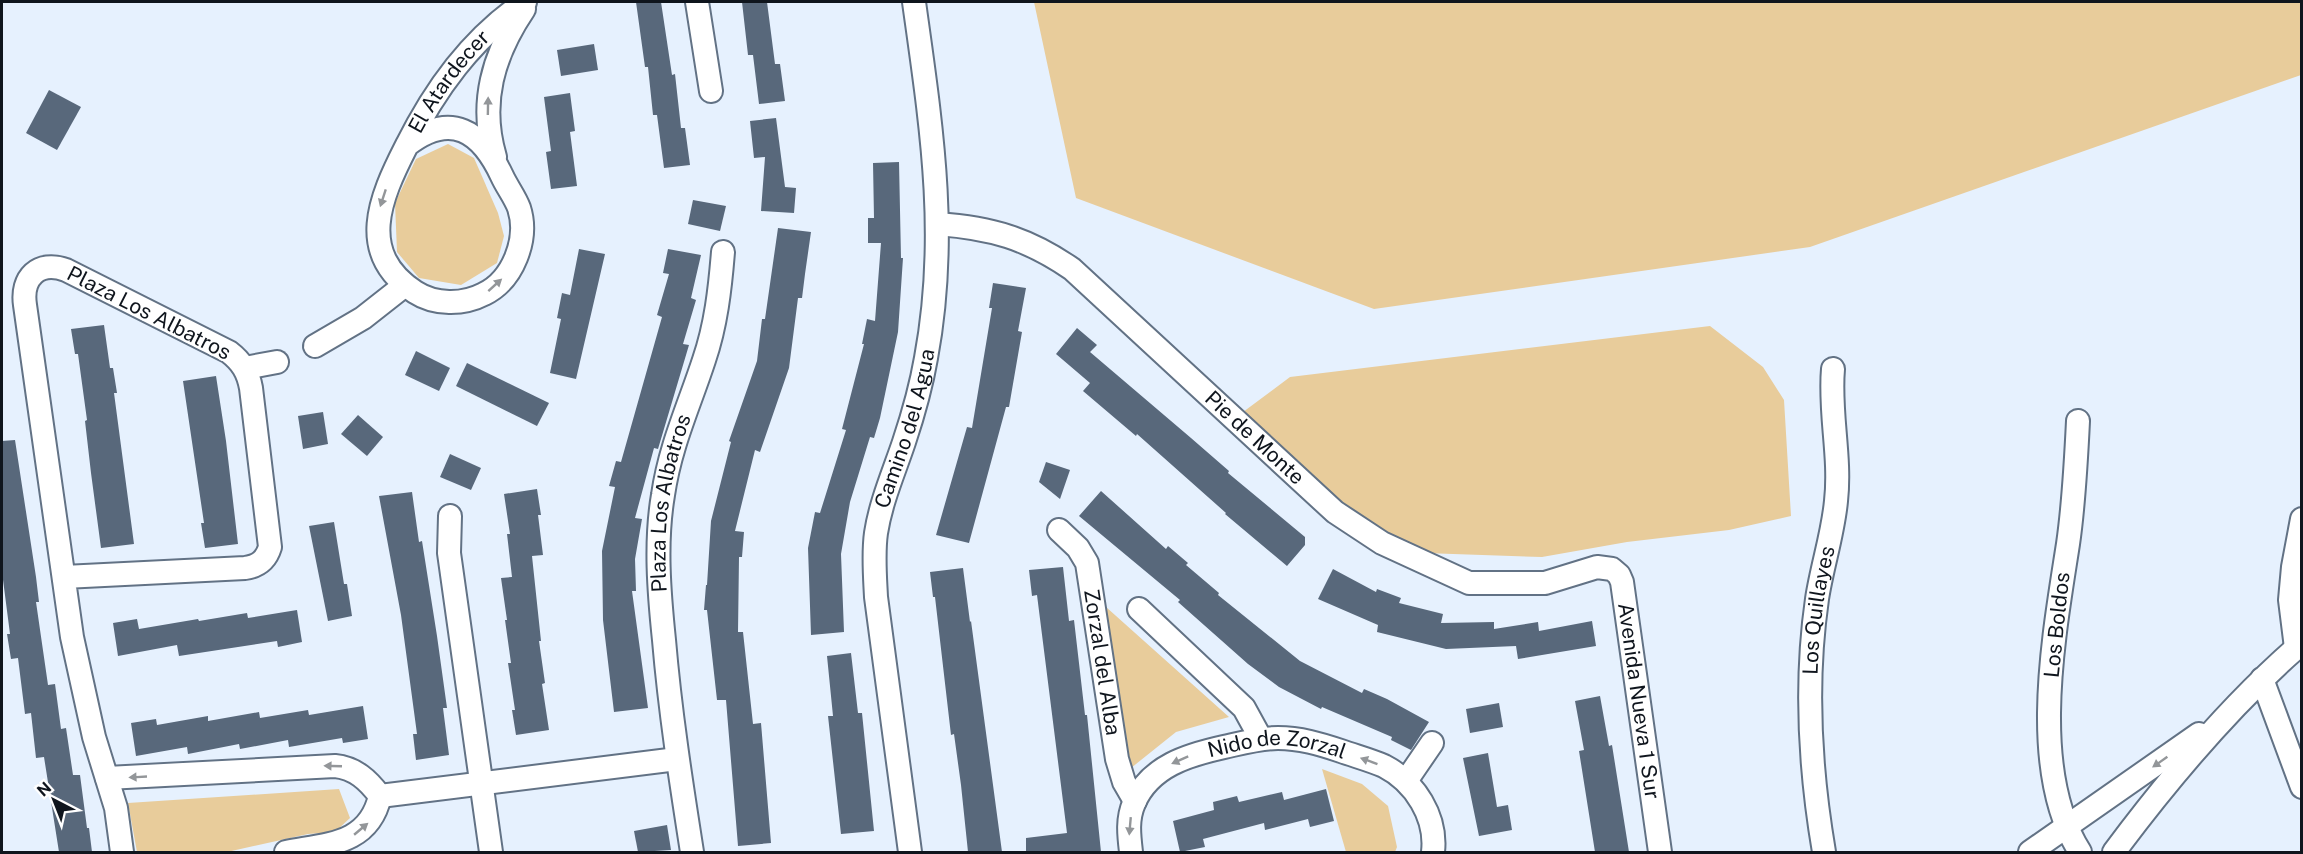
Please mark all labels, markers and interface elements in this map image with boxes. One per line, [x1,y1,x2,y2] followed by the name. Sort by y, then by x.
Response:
[403,25,494,137] street label: El Atardecer
[484,97,493,116] one-way arrow
[378,189,388,207] one-way arrow
[63,260,235,365] street label: Plaza Los Albatros
[488,278,503,292] one-way arrow
[869,347,939,511] street label: Camino del Agua
[1200,385,1310,489] street label: Pie de Monte
[645,411,696,593] street label: Plaza Los Albatros
[1798,543,1840,675] street label: Los Quillayes
[2039,571,2074,679] street label: Los Boldos
[1079,587,1126,737] street label: Zorzal del Alba
[1613,601,1665,801] street label: Avenida Nueva 1 Sur
[1205,725,1350,764] street label: Nido de Zorzal
[1172,755,1189,764] one-way arrow
[1360,755,1378,765] one-way arrow
[2153,756,2169,768] one-way arrow
[323,762,342,771] one-way arrow
[24,770,84,830] north arrow
[128,772,147,781] one-way arrow
[33,778,55,800] text: N
[1125,817,1135,836] one-way arrow
[353,823,369,836] one-way arrow

